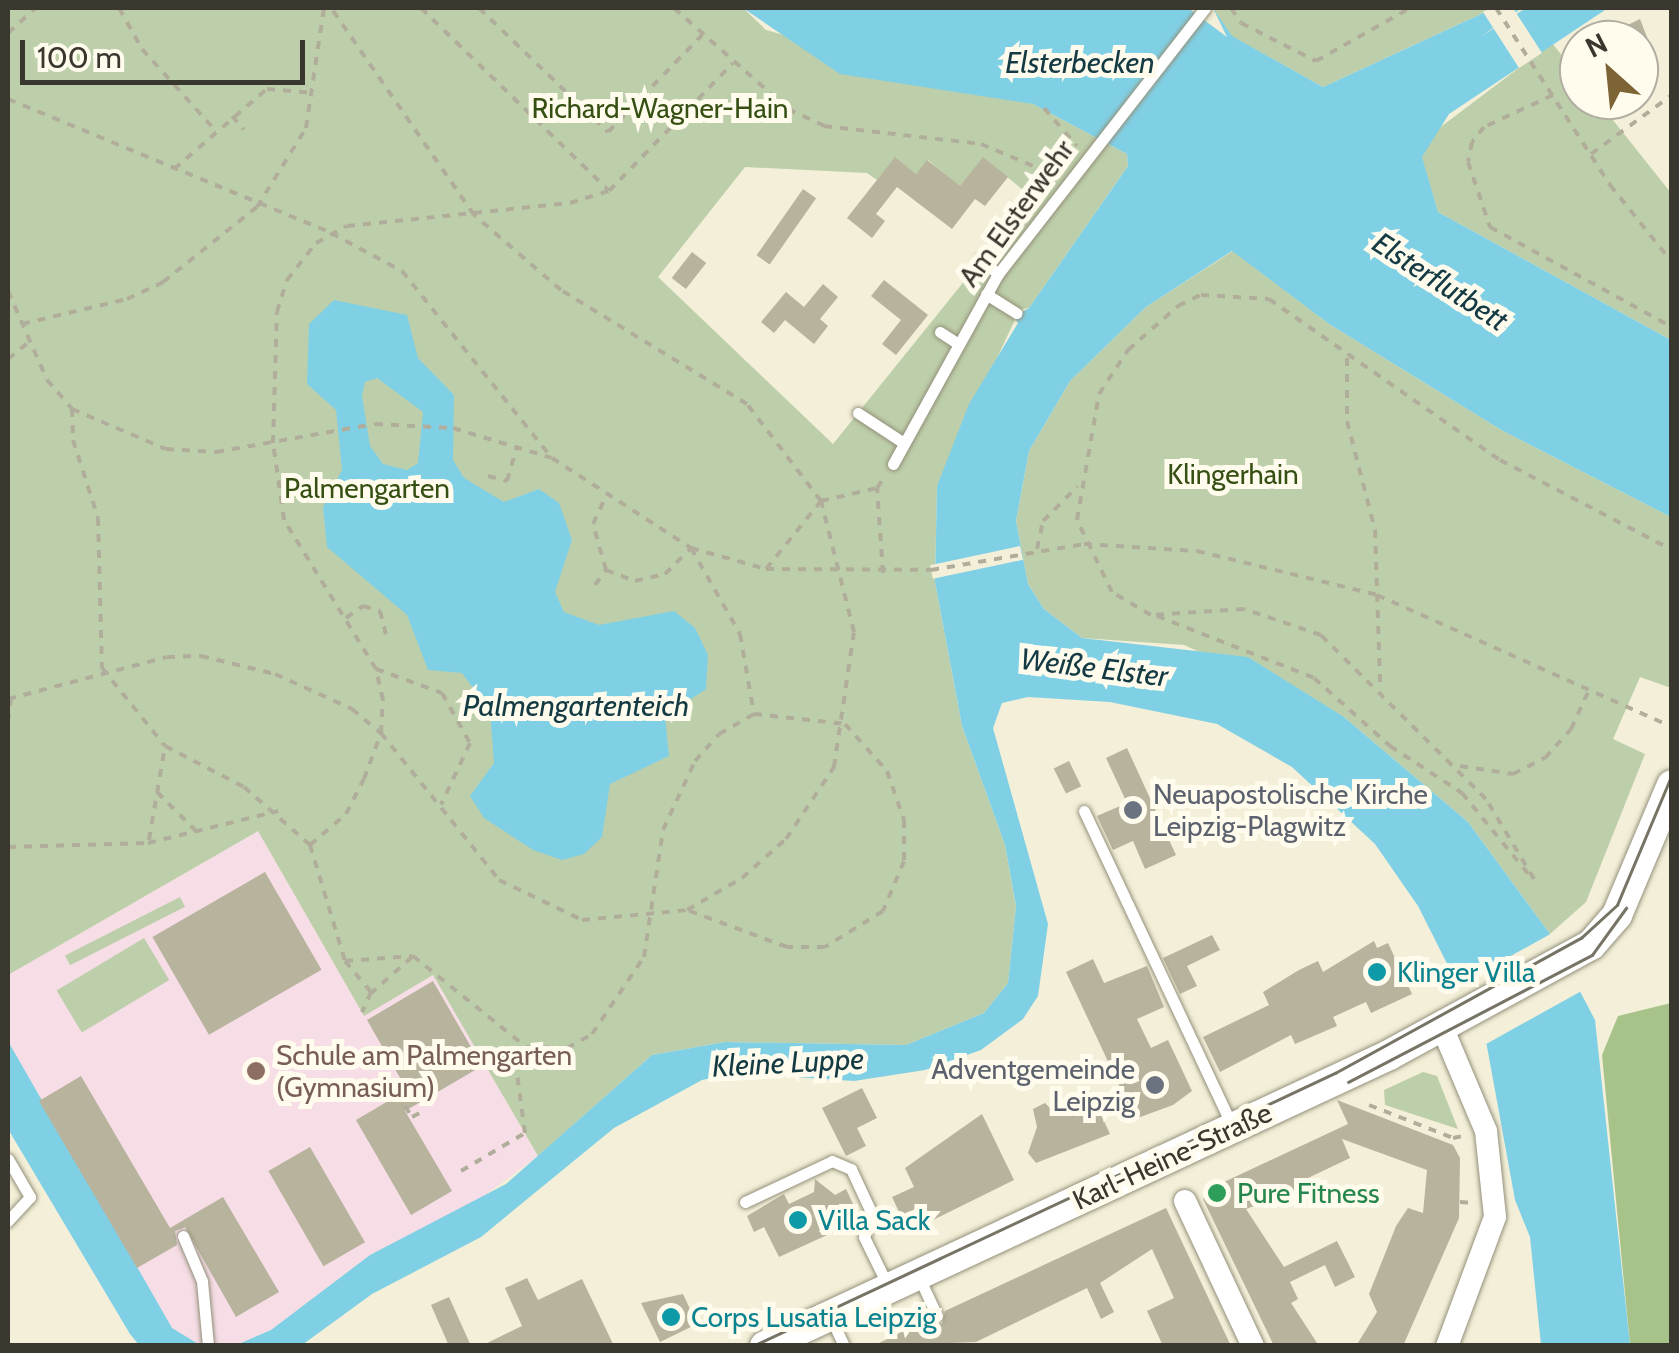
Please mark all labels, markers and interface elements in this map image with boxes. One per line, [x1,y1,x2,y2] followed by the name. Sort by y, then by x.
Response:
[25,20,310,82] scale bar
[1559,20,1659,120] north arrow
[1580,25,1613,65] text: N
[37,39,122,76] text: 100 m
[1005,45,1155,81] water label: Elsterbecken
[532,91,788,125] park label: Richard-Wagner-Hain
[952,133,1080,293] street label: Am Elsterwehr
[1366,225,1514,339] water label: Elsterflutbett
[1167,457,1299,491] park label: Klingerhain
[284,471,450,505] park label: Palmengarten
[1018,641,1170,695] water label: Weiße Elster
[463,688,689,724] water label: Palmengartenteich
[1153,777,1428,843] place label: Neuapostolische Kirche Leipzig-Plagwitz
[1122,799,1144,821] marker: Neuapostolische Kirche Leipzig-Plagwitz
[1397,955,1535,989] place label: Klinger Villa
[1366,961,1388,983] marker: Klinger Villa
[276,1038,572,1104] place label: Schule am Palmengarten (Gymnasium)
[711,1041,865,1085] water label: Kleine Luppe
[931,1052,1135,1118] place label: Adventgemeinde Leipzig
[245,1060,267,1082] marker: Schule am Palmengarten (Gymnasium)
[1144,1074,1166,1096] marker: Adventgemeinde Leipzig
[1067,1095,1277,1217] street label: Karl-Heine-Straße
[1237,1176,1380,1210] place label: Pure Fitness
[1206,1182,1228,1204] marker: Pure Fitness
[818,1203,930,1237] place label: Villa Sack
[787,1209,809,1231] marker: Villa Sack
[691,1300,936,1334] place label: Corps Lusatia Leipzig
[660,1306,682,1328] marker: Corps Lusatia Leipzig

